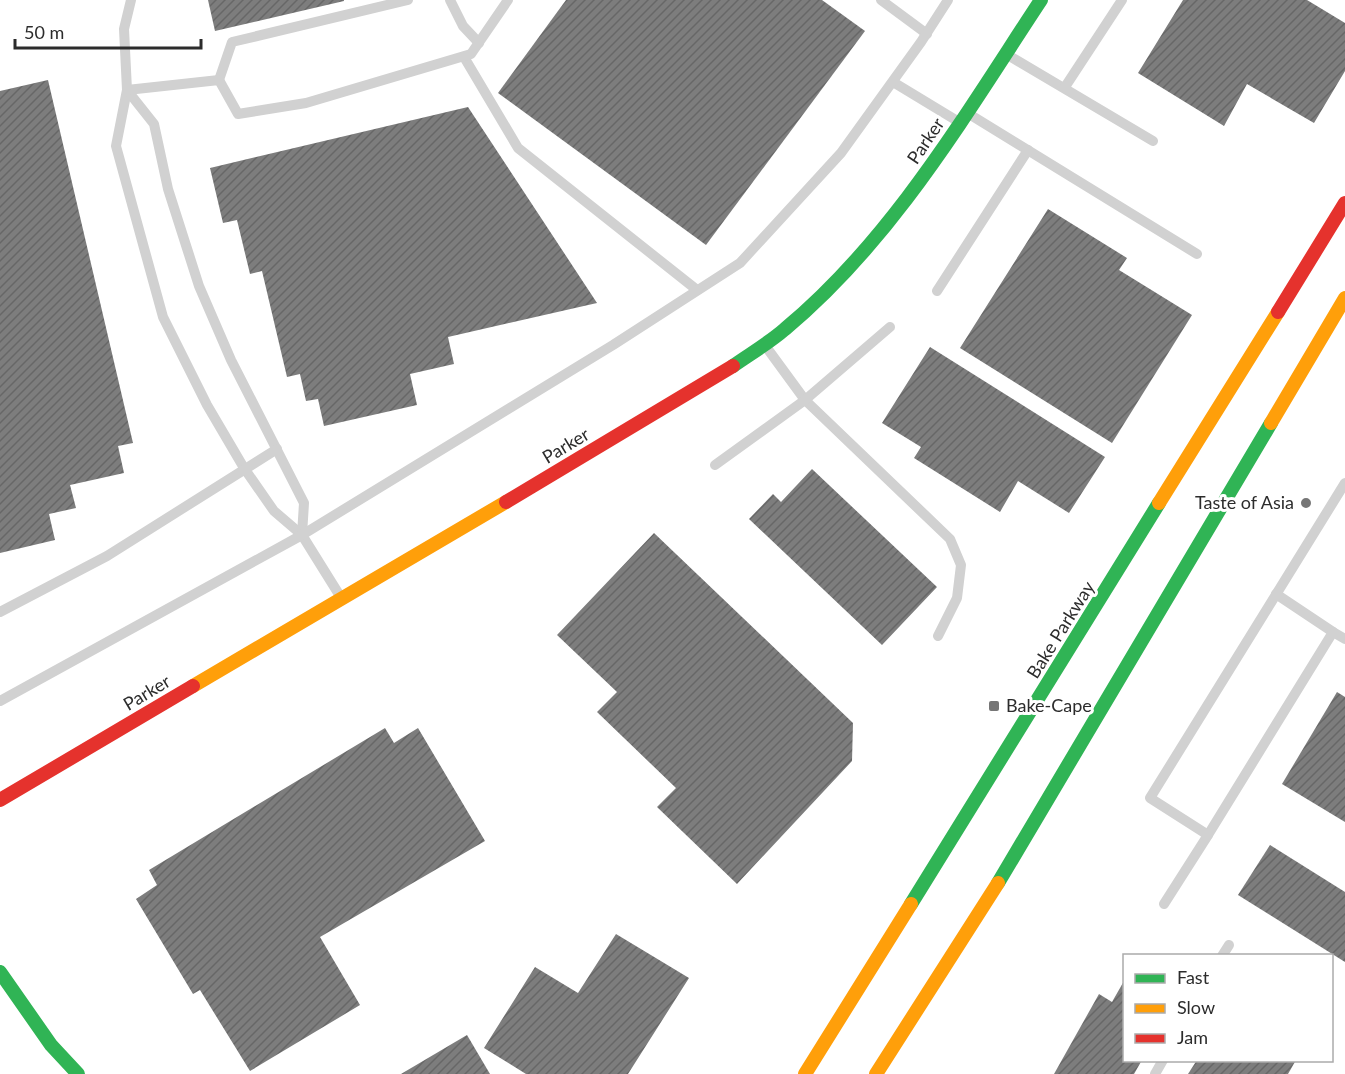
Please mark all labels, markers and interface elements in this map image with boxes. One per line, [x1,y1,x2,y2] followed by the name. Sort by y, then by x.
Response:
[15,12,201,50] scale bar
[24,21,64,43] text: 50 m
[902,113,949,168] street label: Parker
[538,422,593,468] street label: Parker
[1195,491,1294,513] place label: Taste of Asia
[1299,496,1313,510] marker: Taste of Asia
[1022,576,1099,682] street label: Bake Parkway
[119,669,174,715] street label: Parker
[1006,694,1092,716] place label: Bake-Cape
[987,699,1001,713] marker: Bake-Cape
[1123,954,1333,1062] legend
[1177,966,1210,988] text: Fast
[1177,996,1215,1018] text: Slow
[1177,1026,1208,1048] text: Jam

